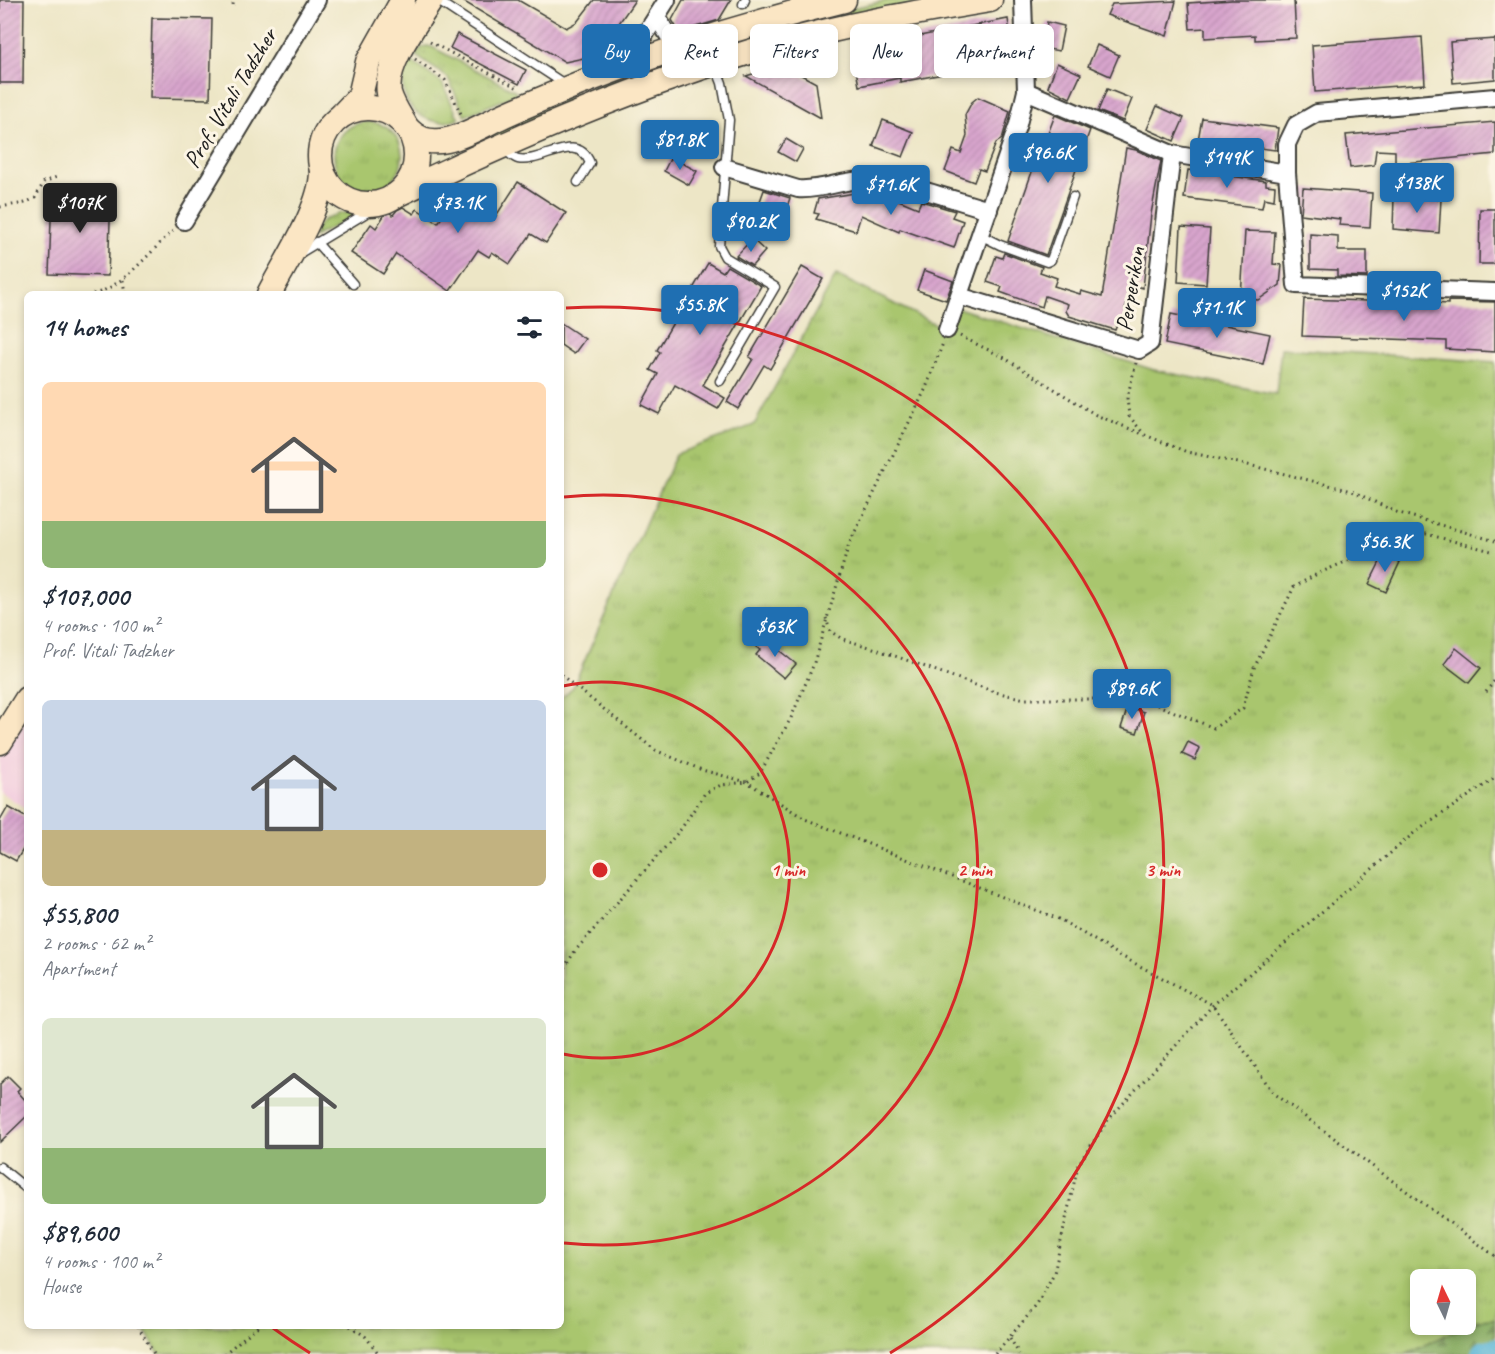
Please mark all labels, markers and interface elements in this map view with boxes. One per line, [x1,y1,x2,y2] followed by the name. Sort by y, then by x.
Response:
[177,21,285,173] street label: Prof. Vitali Tadzher
[582,24,650,78] chip: Buy
[662,24,738,78] chip: Rent
[750,24,838,78] chip: Filters
[850,24,922,78] chip: New
[934,24,1054,78] chip: Apartment
[631,120,729,171] pin: $81.8K
[655,127,705,152] text: $81.8K
[999,133,1097,184] pin: $96.6K
[1185,138,1269,189] pin: $149K
[1023,140,1073,165] text: $96.6K
[1204,145,1250,170] text: $149K
[1375,163,1459,214] pin: $138K
[842,165,940,216] pin: $71.6K
[1394,170,1440,195] text: $138K
[866,172,916,197] text: $71.6K
[38,183,122,234] pin: $107K
[409,183,507,234] pin: $73.1K
[57,190,103,215] text: $107K
[433,190,483,215] text: $73.1K
[702,202,800,253] pin: $90.2K
[726,209,776,234] text: $90.2K
[1109,244,1152,334] street label: Perperikon
[1362,271,1446,322] pin: $152K
[1381,278,1427,303] text: $152K
[651,285,749,336] pin: $55.8K
[1168,288,1266,339] pin: $71.1K
[675,292,725,317] text: $55.8K
[1192,295,1242,320] text: $71.1K
[42,311,127,344] text: 14 homes
[513,311,546,344] icon: filters
[240,421,348,529] icon: home
[1336,522,1434,573] pin: $56.3K
[1360,529,1410,554] text: $56.3K
[42,580,129,613] text: $107,000
[739,607,811,658] pin: $63K
[42,613,159,638] text: 4 rooms · 100 m²
[756,614,794,639] text: $63K
[42,638,173,663] text: Prof. Vitali Tadzher
[1083,669,1181,720] pin: $89.6K
[1107,676,1157,701] text: $89.6K
[240,739,348,847] icon: home
[771,859,806,881] text: 1 min
[958,859,993,881] text: 2 min
[1146,859,1181,881] text: 3 min
[590,860,610,880] centre of rings
[42,898,117,931] text: $55,800
[42,931,150,956] text: 2 rooms · 62 m²
[42,956,115,981] text: Apartment
[240,1057,348,1165] icon: home
[42,1216,118,1249] text: $89,600
[42,1249,159,1274] text: 4 rooms · 100 m²
[1410,1269,1476,1335] north arrow
[1410,1269,1476,1335] map controls
[42,1274,81,1299] text: House

